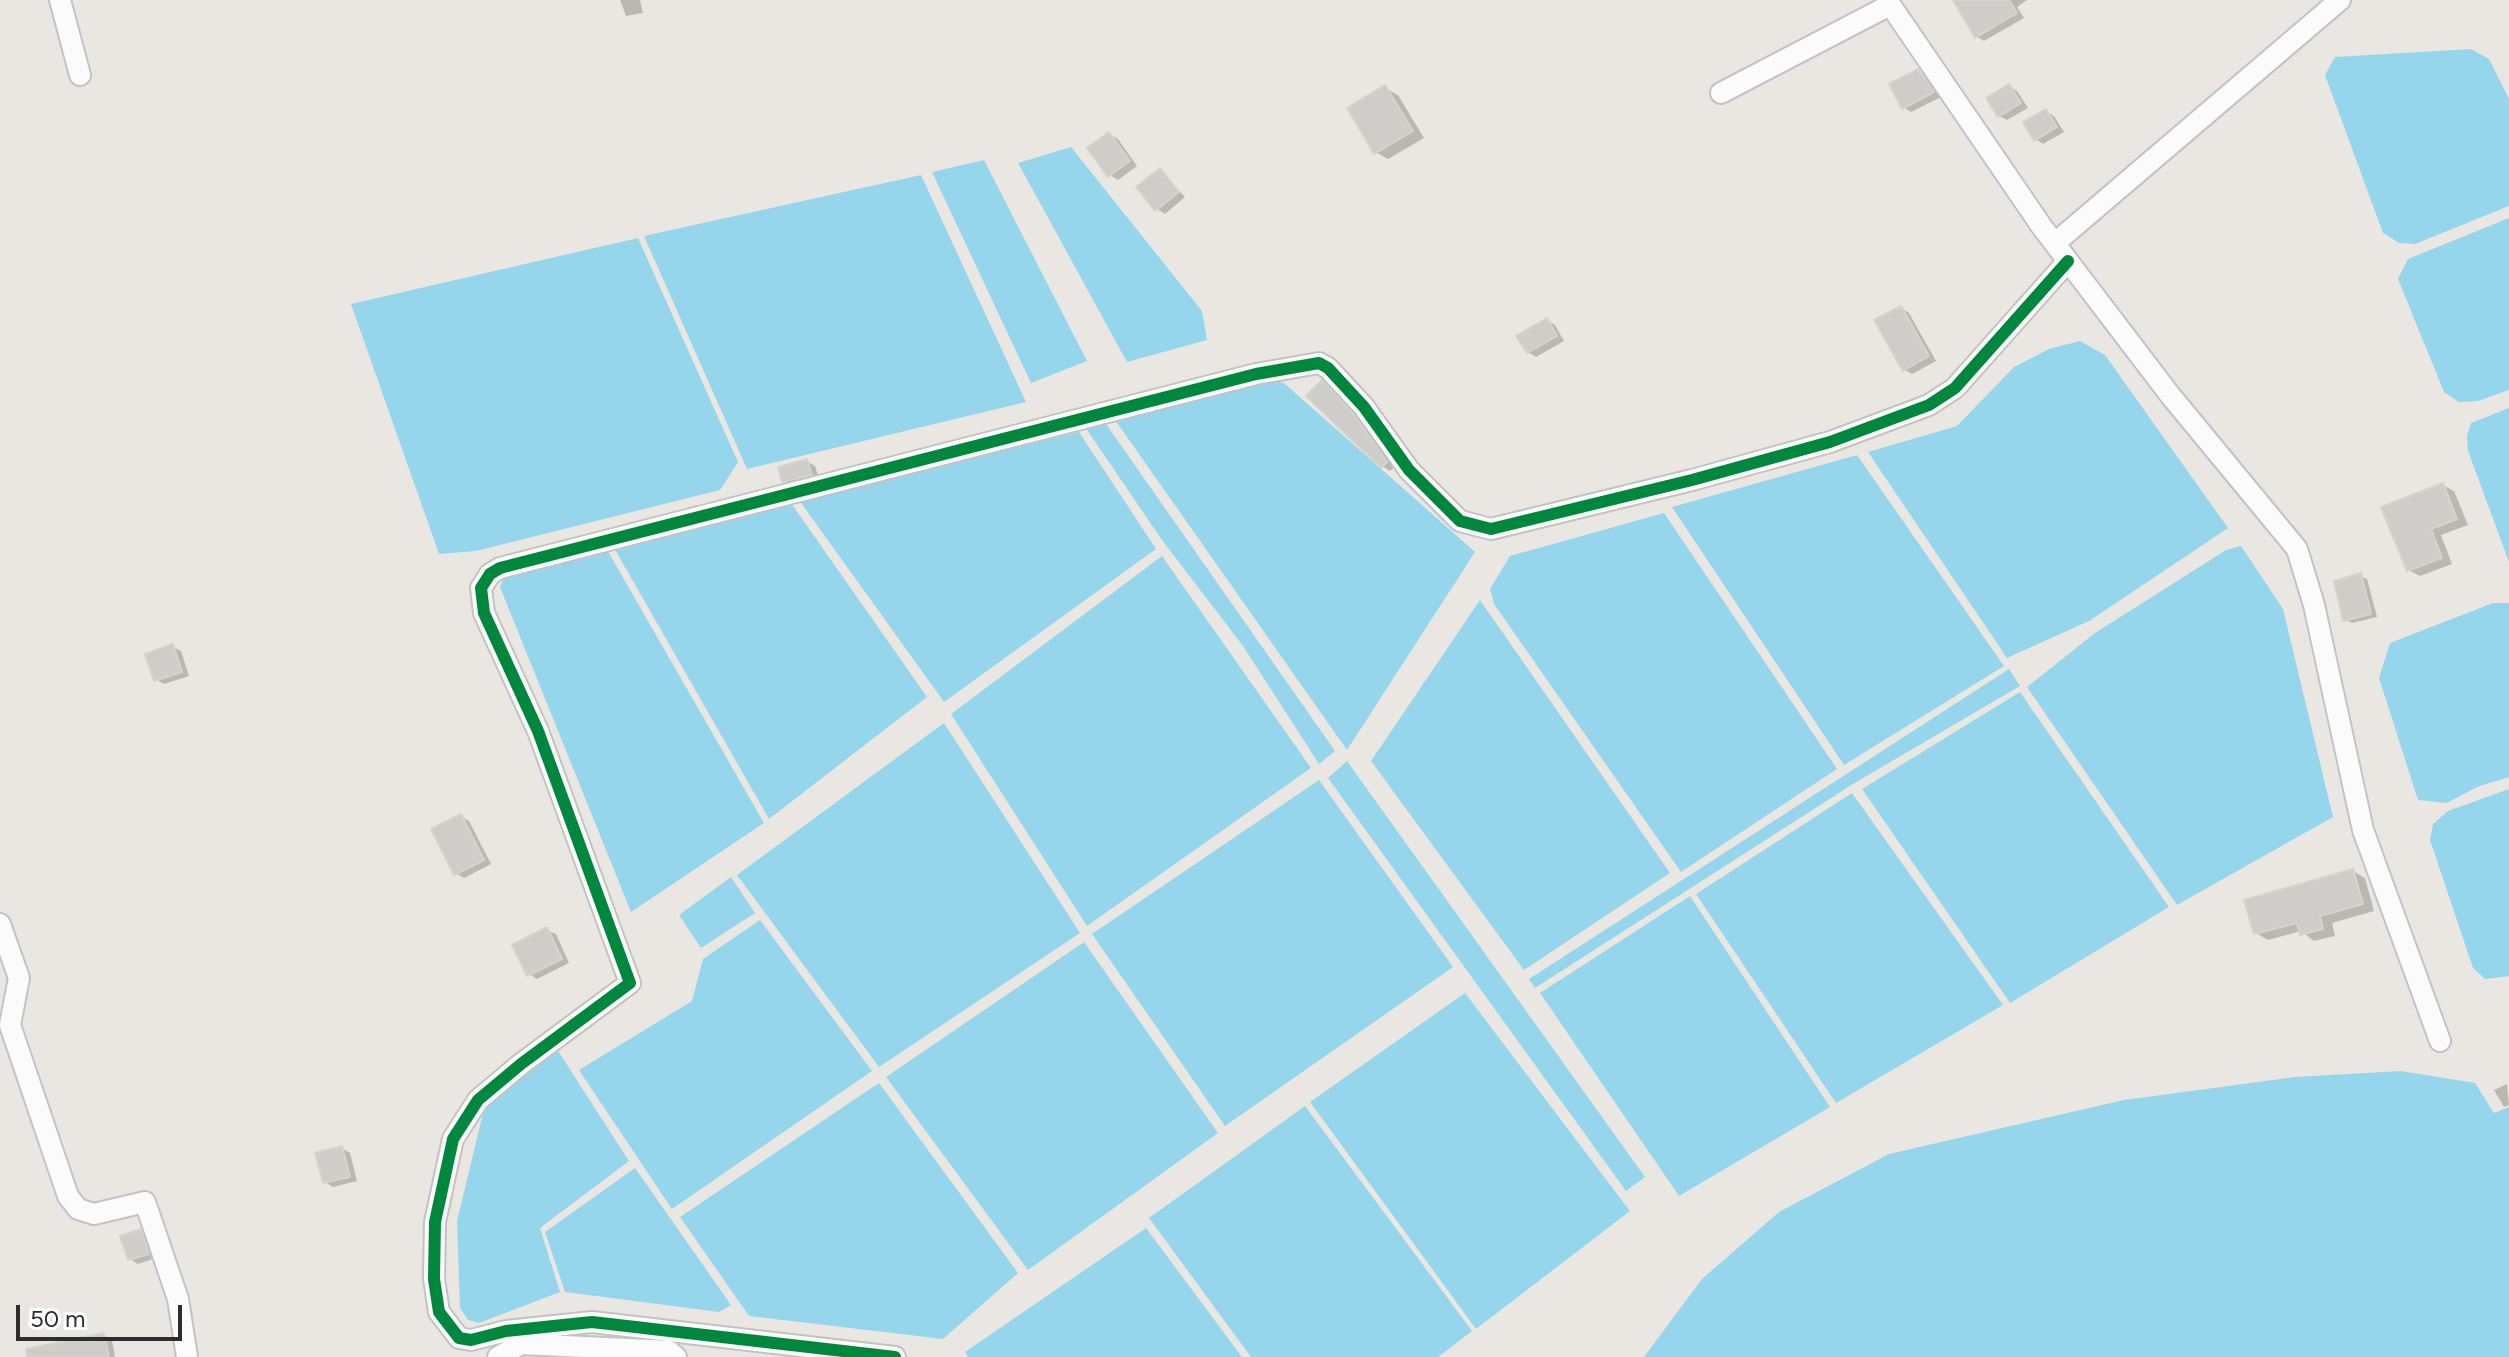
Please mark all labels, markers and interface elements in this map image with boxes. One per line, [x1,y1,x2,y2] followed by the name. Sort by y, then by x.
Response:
[20,1289,186,1339] scale bar
[30,1304,86,1333] text: 50 m

